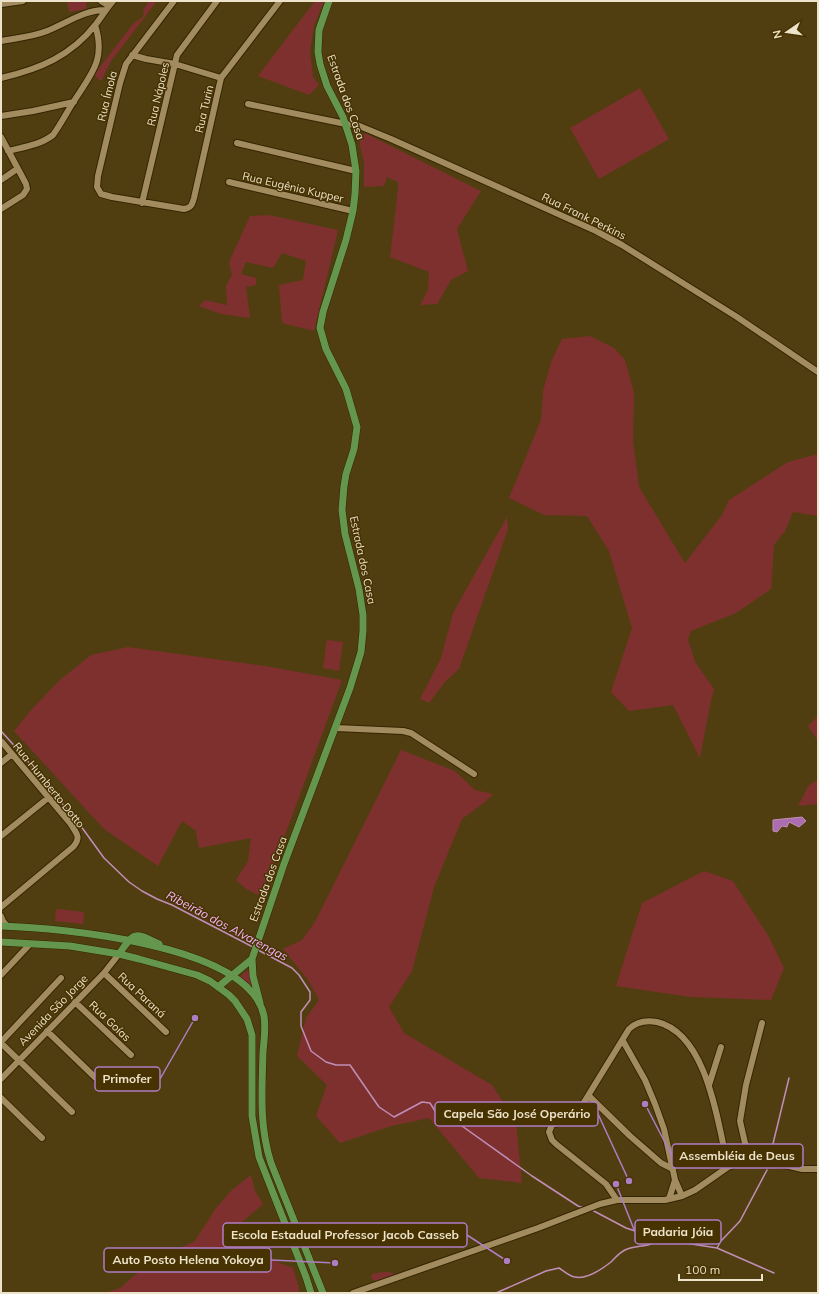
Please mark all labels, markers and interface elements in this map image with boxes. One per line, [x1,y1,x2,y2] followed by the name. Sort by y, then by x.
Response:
[767,12,807,52] north arrow
[770,29,785,40] text: N
[324,53,368,141] street label: Estrada dos Casa
[144,61,172,127] street label: Rua Nápoles
[94,69,120,123] street label: Rua Ímola
[192,84,216,134] street label: Rua Turin
[241,169,345,205] street label: Rua Eugênio Kupper
[540,190,628,242] street label: Rua Frank Perkins
[347,515,379,605] street label: Estrada dos Casa
[10,739,88,831] street label: Rua Humberto Dotto
[246,835,290,923] street label: Estrada dos Casa
[164,887,291,964] water label: Ribeirão dos Alvarengas
[115,969,169,1021] street label: Rua Paraná
[15,971,91,1049] street label: Avenida São Jorge
[86,998,134,1044] street label: Rua Goías
[95,1067,160,1091] callout: Primofer
[102,1071,152,1086] text: Primofer
[435,1102,598,1126] callout: Capela São José Operário
[444,1106,590,1121] text: Capela São José Operário
[672,1144,803,1168] callout: Assembléia de Deus
[679,1148,795,1163] text: Assembléia de Deus
[635,1220,721,1244] callout: Padaria Jóia
[223,1223,467,1247] callout: Escola Estadual Professor Jacob Casseb
[643,1224,713,1239] text: Padaria Jóia
[231,1227,459,1242] text: Escola Estadual Professor Jacob Casseb
[104,1248,271,1272] callout: Auto Posto Helena Yokoya
[112,1252,264,1267] text: Auto Posto Helena Yokoya
[679,1256,762,1282] scale bar
[685,1262,720,1277] text: 100 m

